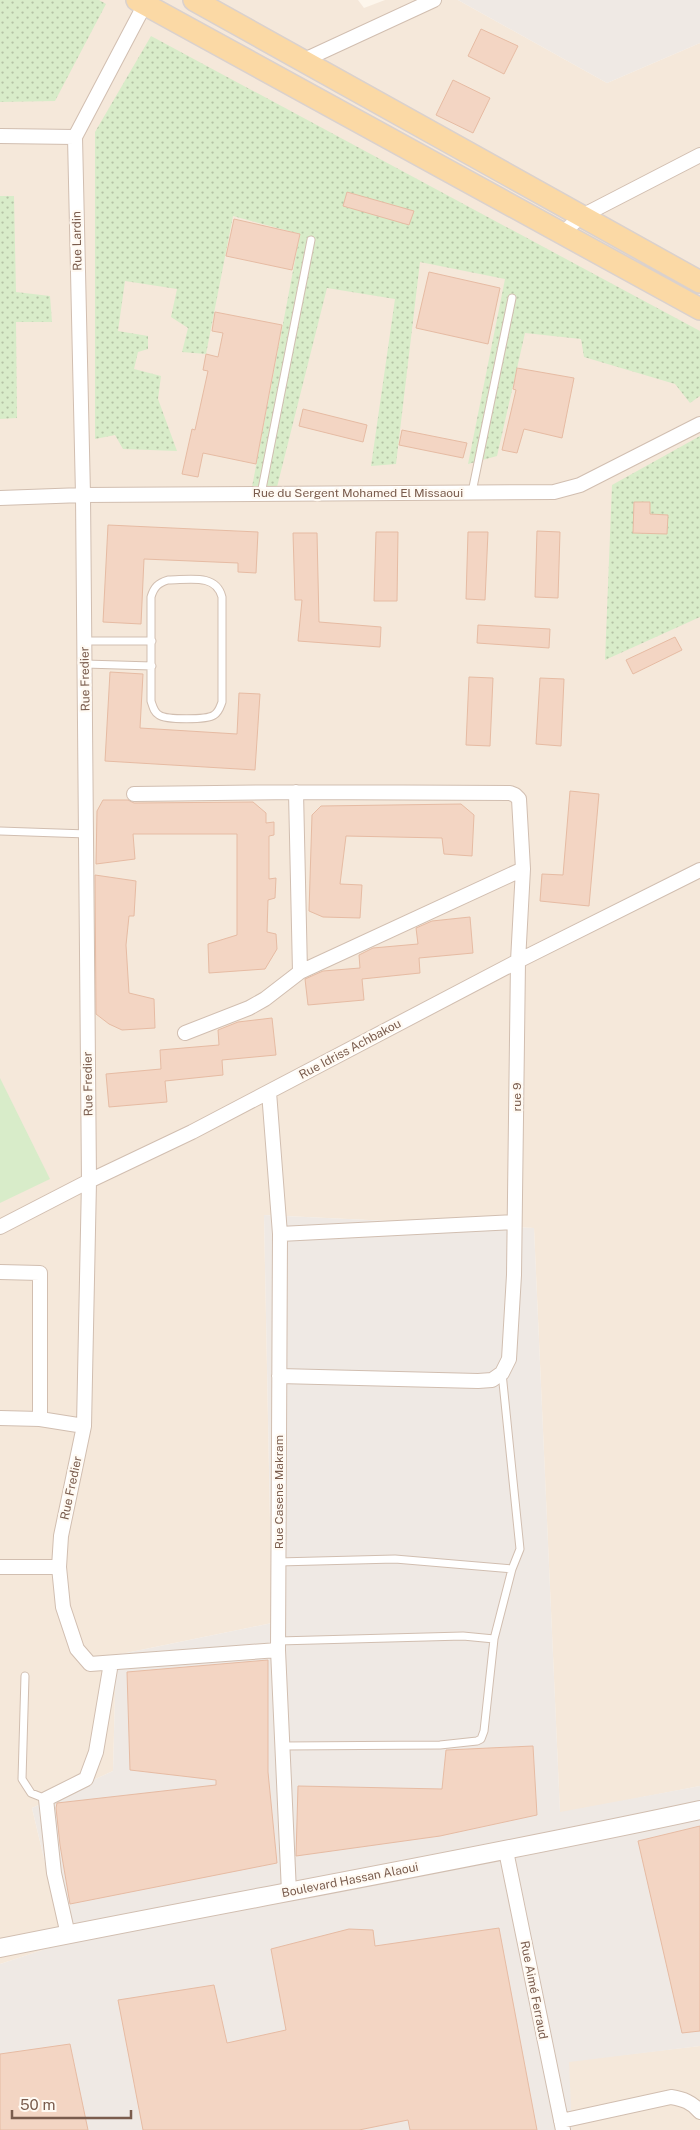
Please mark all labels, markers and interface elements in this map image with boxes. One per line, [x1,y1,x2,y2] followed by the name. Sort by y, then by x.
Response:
[69,211,85,271] street label: Rue Lardin
[253,486,463,500] street label: Rue du Sergent Mohamed El Missaoui
[77,646,93,712] street label: Rue Fredier
[297,1016,403,1082] street label: Rue Idriss Achbakou
[80,1051,96,1117] street label: Rue Fredier
[510,1083,524,1111] street label: rue 9
[272,1435,286,1549] street label: Rue Casene Makram
[57,1455,85,1521] street label: Rue Fredier
[280,1860,420,1900] street label: Boulevard Hassan Alaoui
[518,1940,550,2040] street label: Rue Aimé Ferraud
[12,2088,131,2120] scale bar
[20,2096,55,2113] text: 50 m

